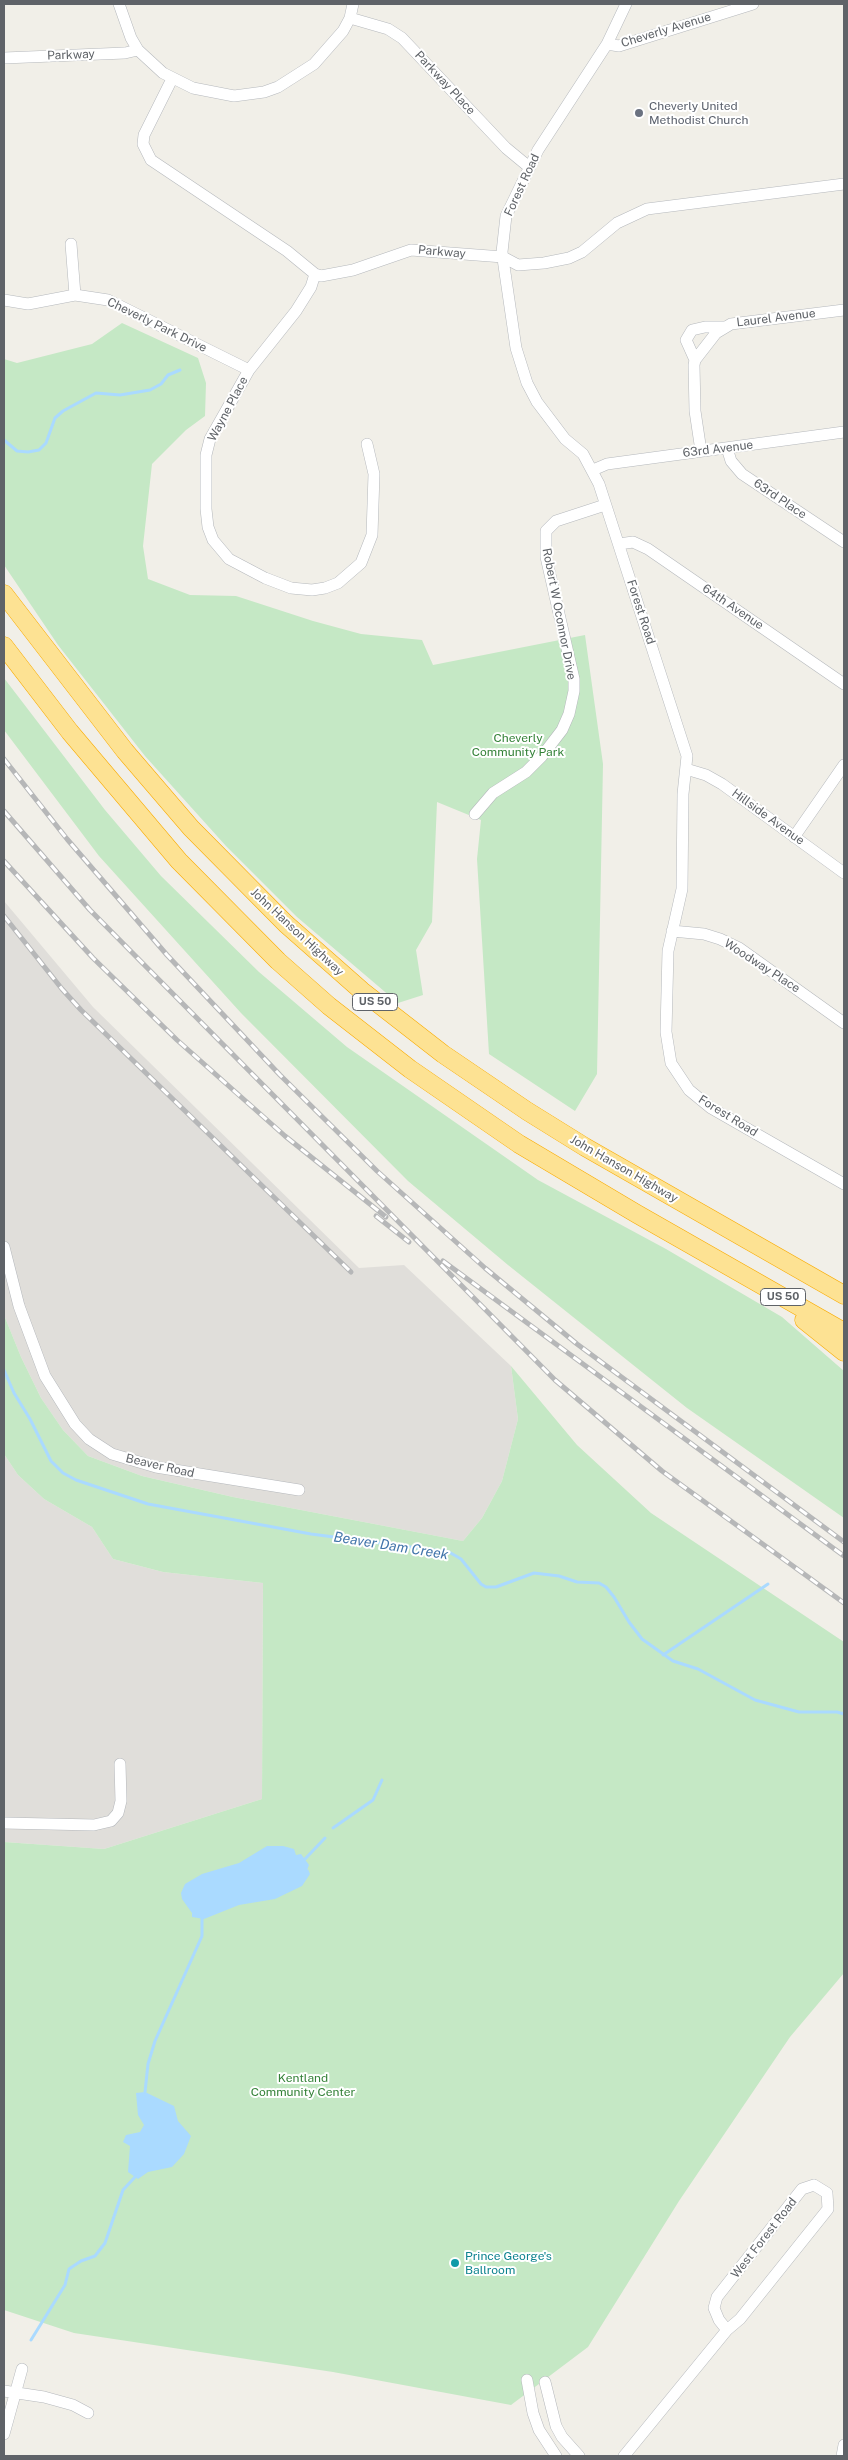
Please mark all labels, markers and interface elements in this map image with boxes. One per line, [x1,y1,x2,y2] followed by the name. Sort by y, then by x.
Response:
[619,9,713,51] street label: Cheverly Avenue
[47,47,95,63] street label: Parkway
[412,48,478,118] street label: Parkway Place
[649,99,748,127] place label: Cheverly United Methodist Church
[633,107,645,119] marker: Cheverly United Methodist Church
[501,152,543,218] street label: Forest Road
[418,243,466,261] street label: Parkway
[105,295,209,355] street label: Cheverly Park Drive
[736,306,816,330] street label: Laurel Avenue
[205,374,251,444] street label: Wayne Place
[682,438,754,460] street label: 63rd Avenue
[751,476,809,522] street label: 63rd Place
[539,547,579,681] street label: Robert W Oconnor Drive
[624,578,658,646] street label: Forest Road
[700,581,766,633] street label: 64th Avenue
[472,731,564,759] park label: Cheverly Community Park
[729,786,807,848] street label: Hillside Avenue
[247,885,347,979] street label: John Hanson Highway
[721,936,803,996] street label: Woodway Place
[352,994,398,1010] road number: US 50
[696,1092,760,1140] street label: Forest Road
[568,1132,680,1206] street label: John Hanson Highway
[760,1288,806,1305] road number: US 50
[124,1451,196,1481] street label: Beaver Road
[332,1529,450,1563] water label: Beaver Dam Creek
[251,2071,355,2099] park label: Kentland Community Center
[728,2195,800,2281] street label: West Forest Road
[465,2249,552,2277] place label: Prince George's Ballroom
[449,2257,461,2269] marker: Prince George's Ballroom

